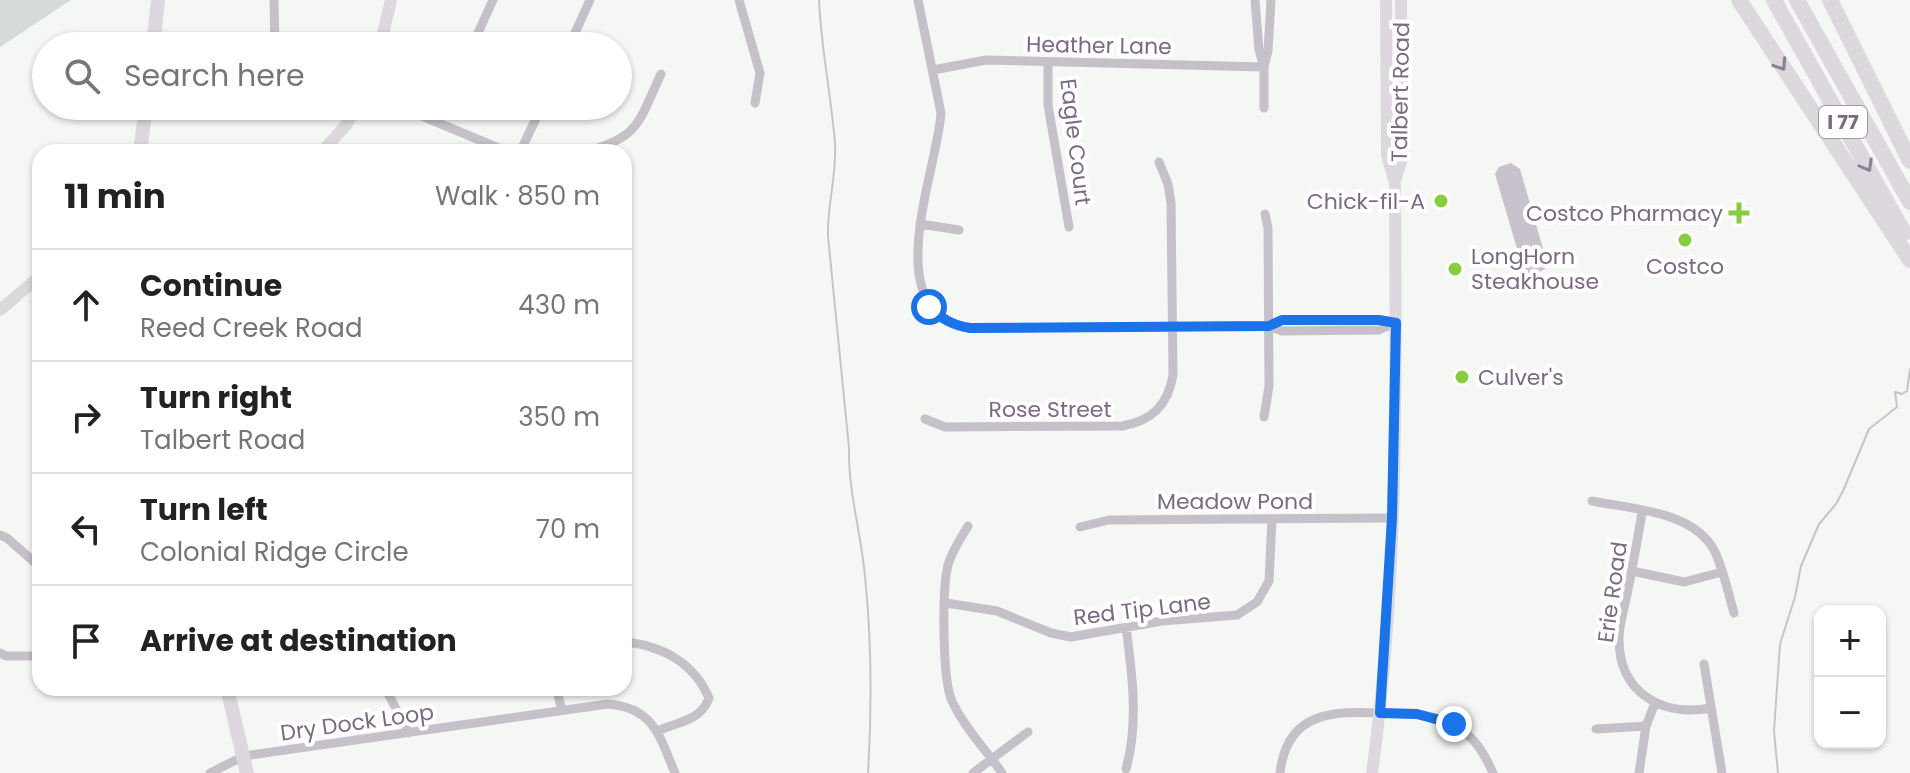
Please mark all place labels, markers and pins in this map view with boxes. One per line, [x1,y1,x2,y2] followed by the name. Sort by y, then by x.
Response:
[1307,186,1425,217] place label: Chick-fil-A
[1432,192,1450,210] marker: Chick-fil-A
[1526,198,1724,229] place label: Costco Pharmacy
[1730,204,1748,222] marker: Costco Pharmacy
[1676,231,1694,249] marker: Costco
[1471,241,1599,297] place label: LongHorn Steakhouse
[1646,251,1724,282] place label: Costco
[1446,260,1464,278] marker: LongHorn Steakhouse
[1478,362,1564,393] place label: Culver's
[1453,368,1471,386] marker: Culver's

